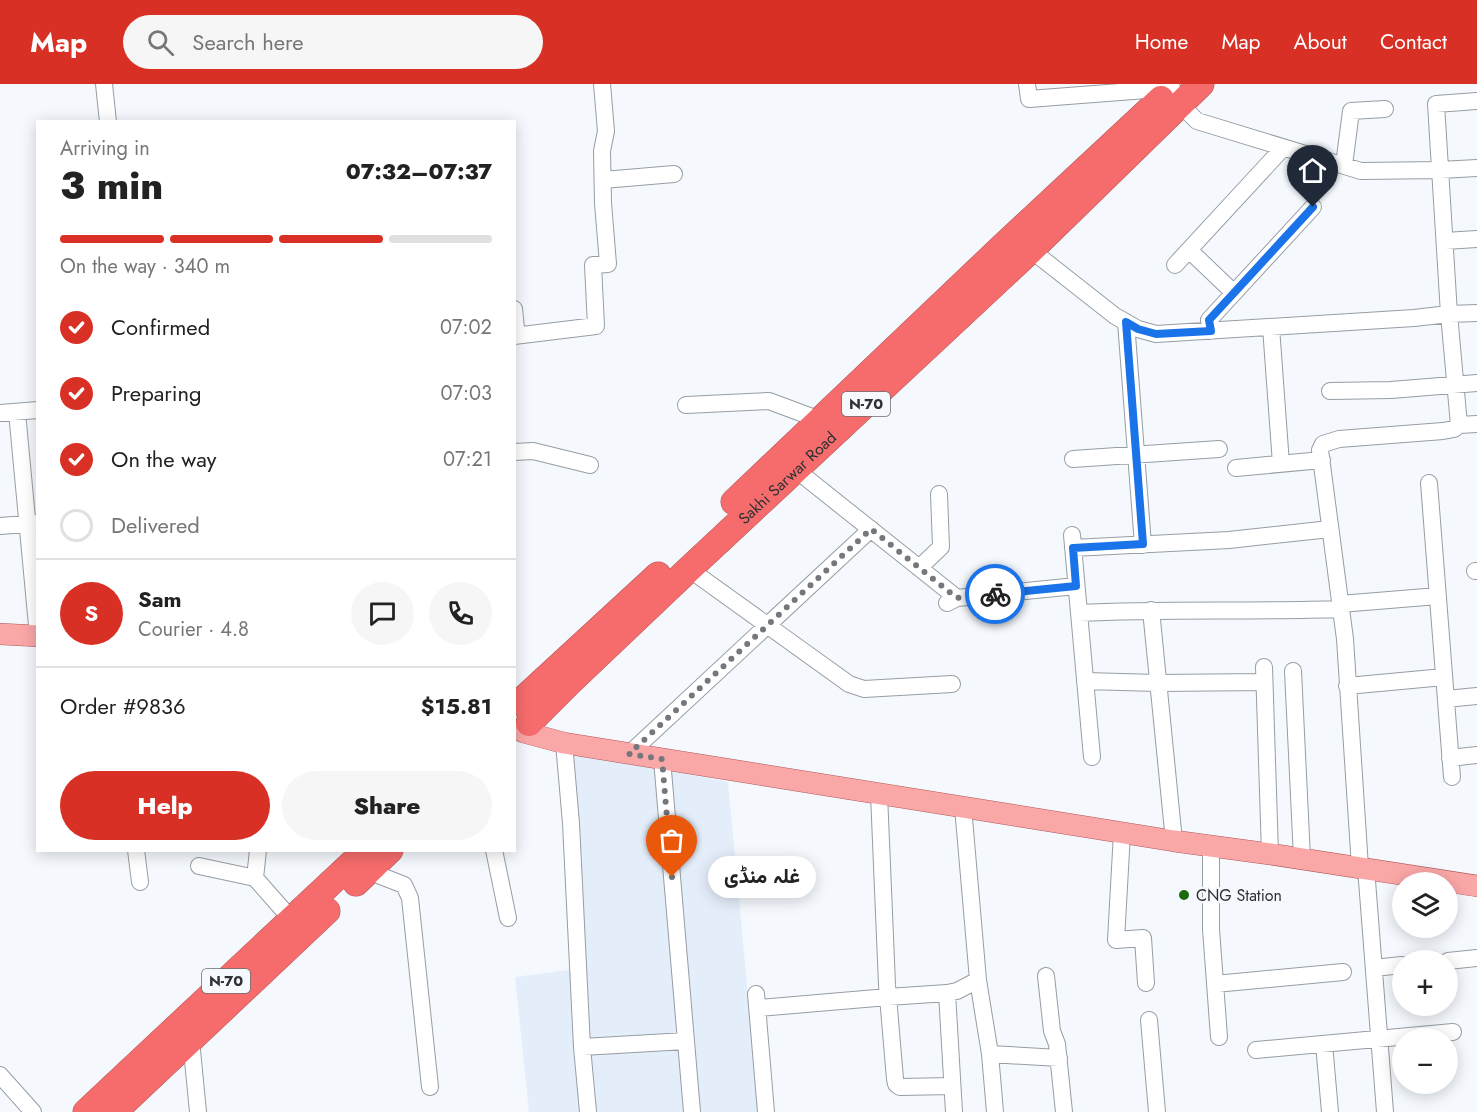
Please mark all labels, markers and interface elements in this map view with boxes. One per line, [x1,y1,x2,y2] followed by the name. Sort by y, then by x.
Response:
[123,15,543,69] search box
[30,22,87,63] text: Map
[144,26,177,59] icon: search
[192,26,304,58] text: Search here
[1135,27,1188,57] text: Home
[1221,27,1261,57] text: Map
[1294,27,1347,57] text: About
[1380,27,1447,57] text: Contact
[60,134,150,163] text: Arriving in
[1287,145,1338,207] pin
[1296,154,1329,187] icon: home
[346,155,492,187] text: 07:32–07:37
[60,157,163,214] text: 3 min
[60,252,230,281] text: On the way · 340 m
[60,311,93,344] icon: check
[111,311,210,343] text: Confirmed
[440,313,492,342] text: 07:02
[60,377,93,410] icon: check
[111,377,202,409] text: Preparing
[441,379,492,408] text: 07:03
[842,392,890,416] road number: N-70
[733,426,841,529] street label: Sakhi Sarwar Road
[60,443,93,476] icon: check
[111,443,216,475] text: On the way
[443,445,492,474] text: 07:21
[111,509,200,541] text: Delivered
[965,564,1025,624] courier
[979,578,1012,611] icon: bike
[351,582,414,645] button: chat
[429,582,492,645] button: phone
[138,583,182,615] text: Sam
[85,597,98,629] text: S
[138,615,249,644] text: Courier · 4.8
[60,690,186,722] text: Order #9836
[421,690,492,722] text: $15.81
[60,771,270,840] button: Help
[282,771,492,840] button: Share
[646,815,697,877] pin
[655,824,688,857] icon: bag
[708,856,816,898] callout: غلہ منڈی
[724,862,800,891] text: غلہ منڈی
[1392,872,1458,1094] map controls
[1392,872,1458,938] button: layers
[1196,884,1282,907] place label: CNG Station
[1177,888,1191,902] marker: CNG Station
[1392,950,1458,1016] button: +
[202,969,250,993] road number: N-70
[1392,1028,1458,1094] button: −

